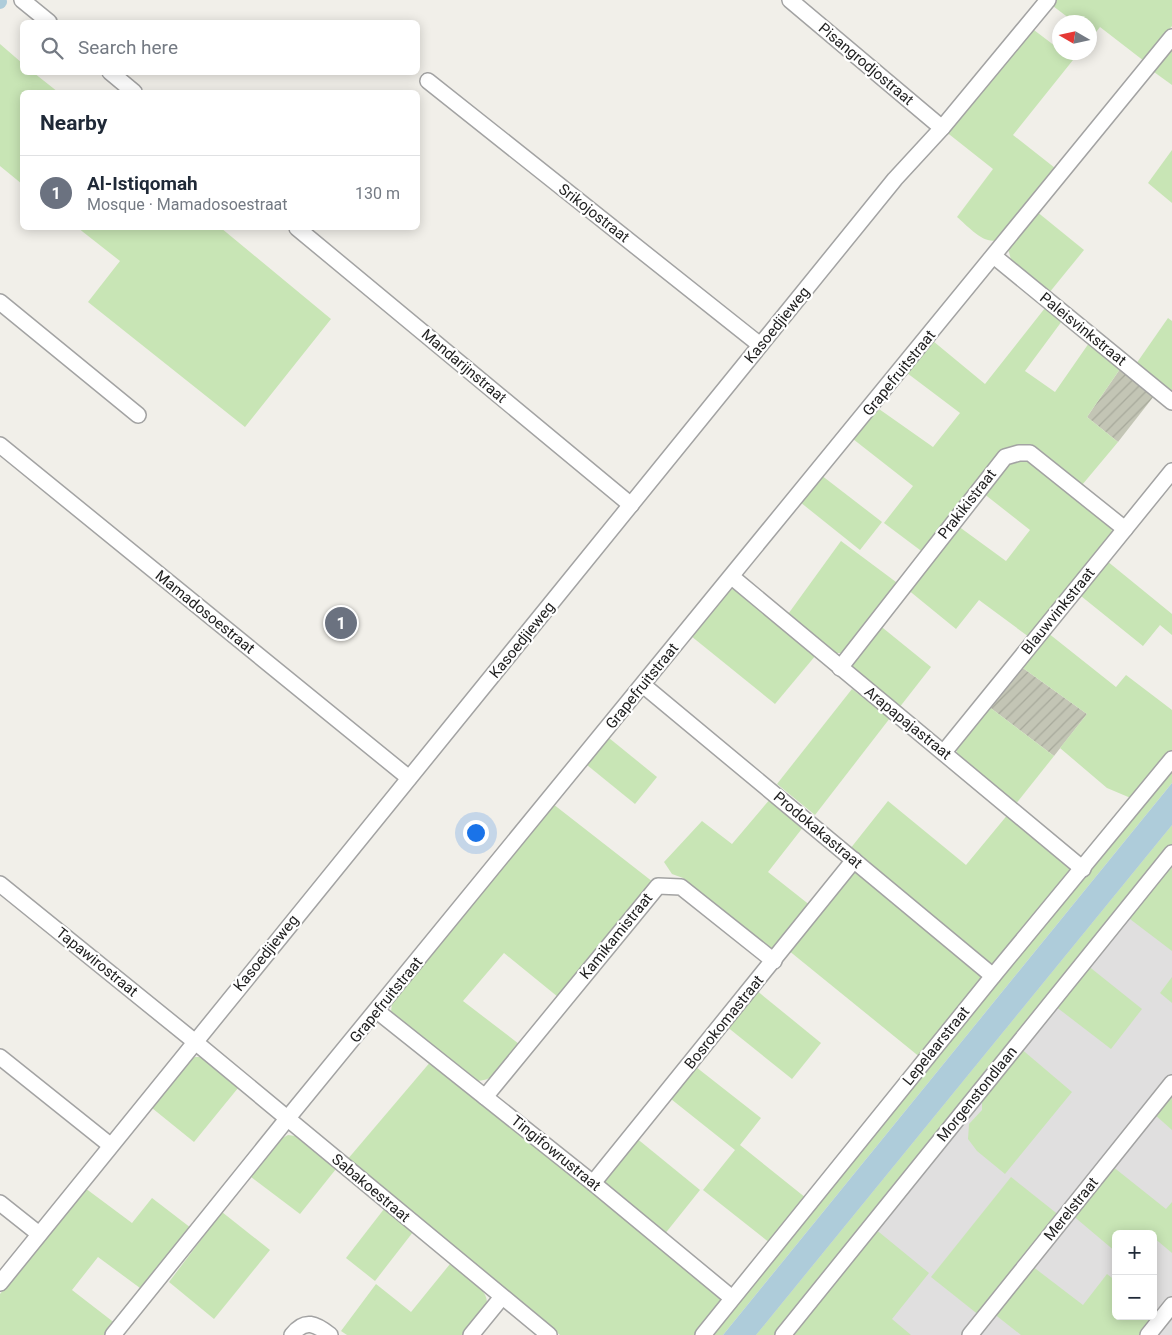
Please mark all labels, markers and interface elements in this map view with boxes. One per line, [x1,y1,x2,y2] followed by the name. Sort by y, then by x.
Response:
[1052,15,1097,60] north arrow
[815,19,917,109] street label: Pisangrodjostraat
[20,20,420,75] search box
[38,34,66,62] icon: search
[78,36,178,59] text: Search here
[40,111,107,135] text: Nearby
[87,172,198,195] text: Al-Istiqomah
[555,180,633,246] street label: Srikojostraat
[51,184,61,203] text: 1
[355,184,400,203] text: 130 m
[87,195,288,214] text: Mosque · Mamadosoestraat
[741,283,813,367] street label: Kasoedjieweg
[1036,289,1130,369] street label: Paleisvinkstraat
[418,325,510,407] street label: Mandarijnstraat
[859,326,939,420] street label: Grapefruitstraat
[934,465,1000,542] street label: Prakikistraat
[1018,564,1098,658] street label: Blauwvinkstraat
[152,566,258,658] street label: Mamadosoestraat
[486,598,558,682] street label: Kasoedjieweg
[325,604,357,642] pin: 1
[602,639,682,733] street label: Grapefruitstraat
[861,683,955,764] street label: Arapapajastraat
[770,788,866,872] street label: Prodokakastraat
[463,820,489,846] your location
[576,889,656,983] street label: Kamikamistraat
[230,911,302,995] street label: Kasoedjieweg
[52,924,142,1000] street label: Tapawirostraat
[346,953,426,1047] street label: Grapefruitstraat
[681,971,767,1072] street label: Bosrokomastraat
[899,1003,973,1089] street label: Lepelaarstraat
[933,1043,1021,1145] street label: Morgenstondlaan
[508,1111,604,1195] street label: Tingifowrustraat
[328,1150,414,1226] street label: Sabakoestraat
[1040,1174,1102,1244] street label: Merelstraat
[1112,1230,1157,1320] map controls
[1112,1230,1157,1275] button: +
[1112,1275,1157,1320] button: −

